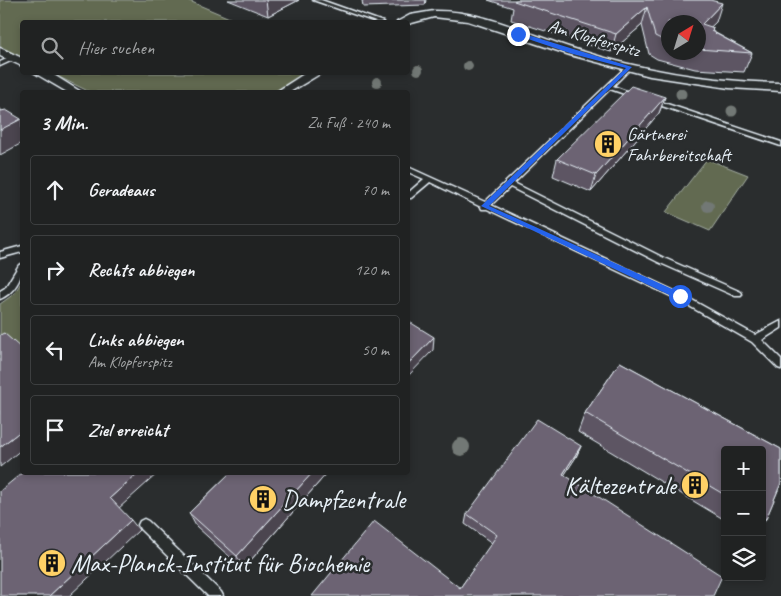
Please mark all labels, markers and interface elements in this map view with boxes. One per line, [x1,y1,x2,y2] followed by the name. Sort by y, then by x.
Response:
[546,14,644,62] street label: Am Klopferspitz
[661,15,706,60] north arrow
[20,20,410,75] search box
[507,23,530,46] route end
[38,34,66,62] icon: search
[78,36,154,60] text: Hier suchen
[40,110,88,136] text: 3 Min.
[307,113,390,133] text: Zu Fuß · 240 m
[627,123,733,166] place label: Gärtnerei Fahrbereitschaft
[593,129,623,159] building icon: Gärtnerei Fahrbereitschaft
[41,176,69,204] icon: ahead
[88,178,155,202] text: Geradeaus
[362,180,389,200] text: 70 m
[41,256,69,284] icon: right
[88,258,194,282] text: Rechts abbiegen
[355,260,389,280] text: 120 m
[669,285,692,308] route start
[88,328,184,352] text: Links abbiegen
[41,336,69,364] icon: left
[362,340,389,360] text: 50 m
[88,352,172,372] text: Am Klopferspitz
[41,416,69,444] icon: arrive
[88,418,168,442] text: Ziel erreicht
[721,446,766,581] map controls
[721,446,766,491] button: +
[565,470,678,502] place label: Kältezentrale
[680,470,710,500] building icon: Kältezentrale
[248,484,278,514] building icon: Dampfzentrale
[282,484,407,516] place label: Dampfzentrale
[721,491,766,536] button: −
[721,536,766,581] button: layers
[37,548,67,578] building icon: Max-Planck-Institut für Biochemie
[71,548,371,580] place label: Max-Planck-Institut für Biochemie

